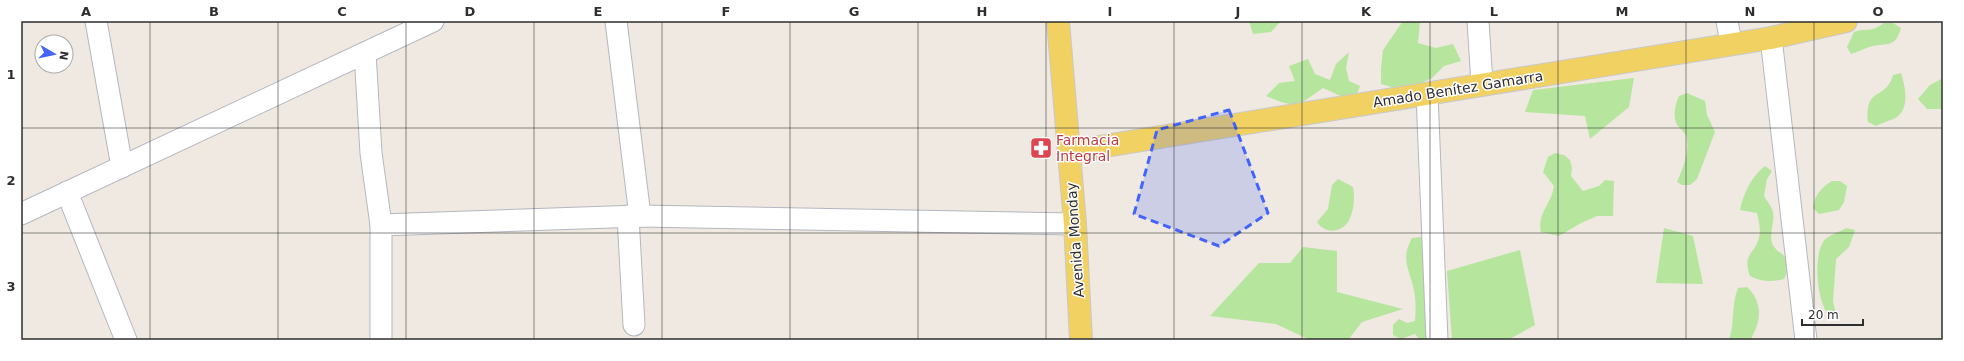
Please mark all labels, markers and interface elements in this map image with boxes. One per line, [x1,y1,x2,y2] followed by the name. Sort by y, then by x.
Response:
[81,4,91,19] text: A
[209,4,219,19] text: B
[337,4,347,19] text: C
[465,4,476,19] text: D
[594,4,602,19] text: E
[722,4,730,19] text: F
[849,4,859,19] text: G
[977,4,987,19] text: H
[1108,4,1112,19] text: I
[1235,4,1240,19] text: J
[1361,4,1372,19] text: K
[1490,4,1498,19] text: L
[1616,4,1628,19] text: M
[1745,4,1755,19] text: N
[1872,4,1884,19] text: O
[34,34,74,74] north arrow
[56,50,71,61] text: N
[6,67,16,82] text: 1
[1372,68,1544,110] street label: Amado Benítez Gamarra
[1056,132,1119,164] place label: Farmacia Integral
[1028,135,1054,161] pharmacy icon: Farmacia Integral
[6,173,16,188] text: 2
[1063,182,1087,298] street label: Avenida Monday
[6,279,16,294] text: 3
[1802,301,1863,327] scale bar
[1808,308,1839,322] text: 20 m

